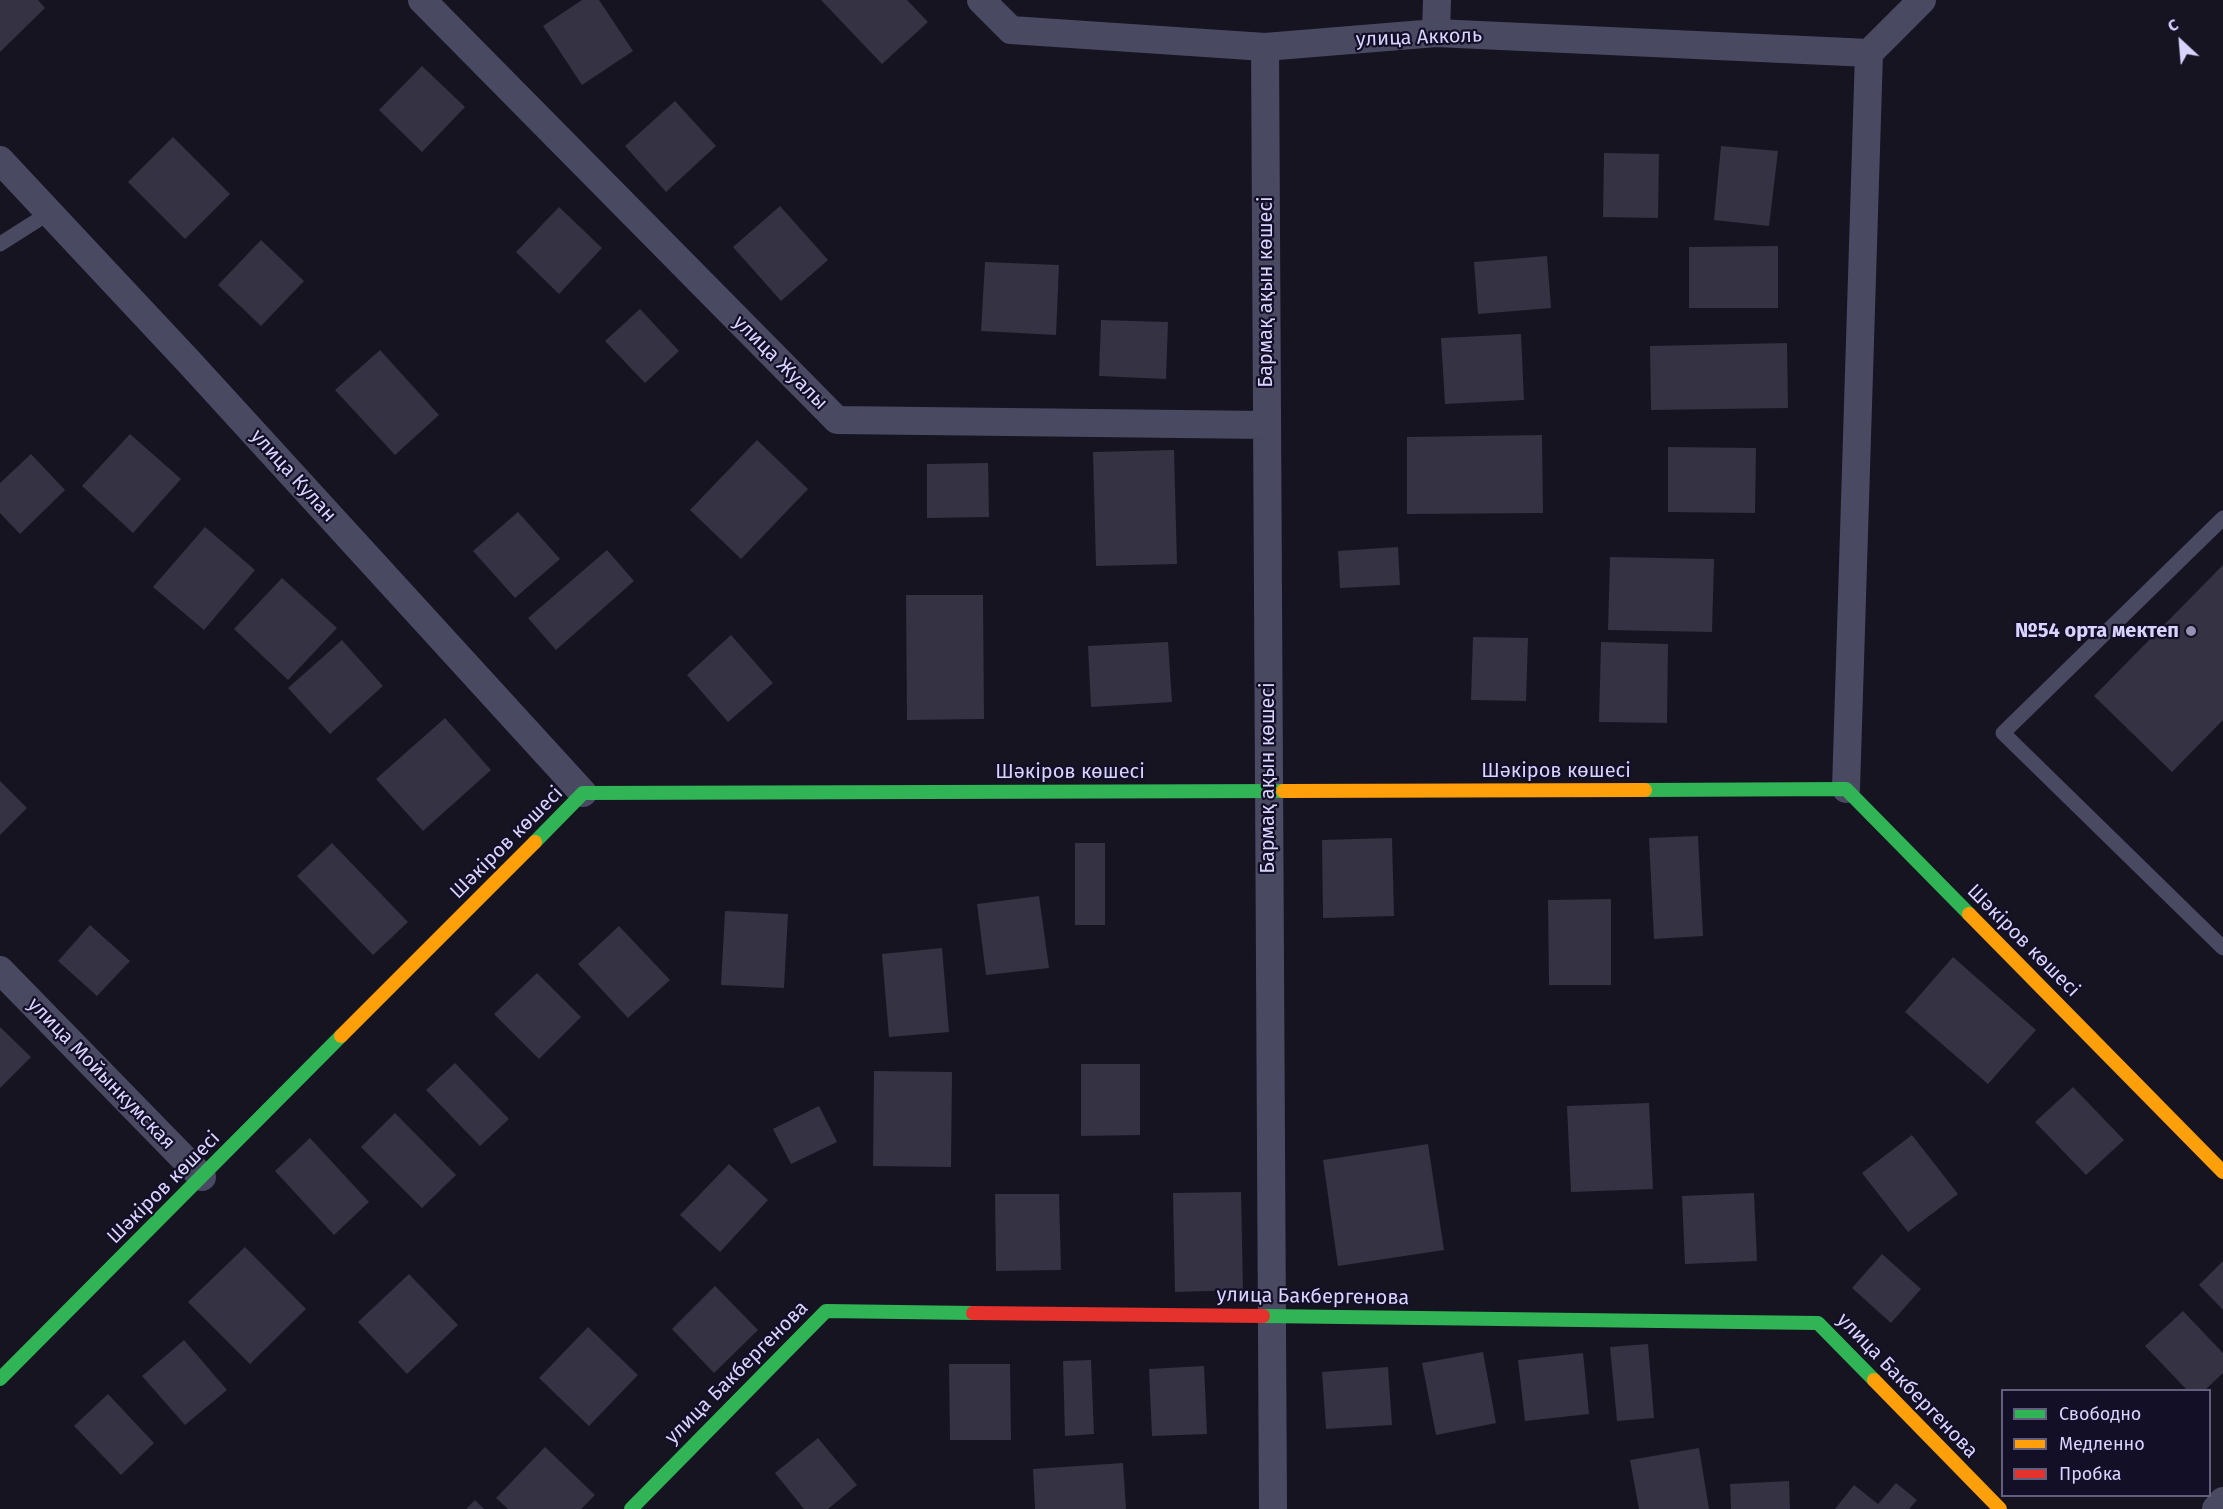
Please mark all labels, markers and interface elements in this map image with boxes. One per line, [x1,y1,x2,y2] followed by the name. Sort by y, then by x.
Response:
[2151,12,2211,72] north arrow
[2165,15,2181,36] text: С
[1355,24,1483,52] street label: улица Акколь
[1254,196,1278,388] street label: Бармақ ақын көшесі
[728,311,832,415] street label: улица Жуалы
[245,425,341,527] street label: улица Кулан
[2015,619,2179,643] place label: №54 орта мектеп
[2184,624,2198,638] marker: №54 орта мектеп
[1256,682,1280,874] street label: Бармақ ақын көшесі
[1481,759,1631,783] street label: Шәкіров көшесі
[995,760,1145,784] street label: Шәкіров көшесі
[446,782,568,904] street label: Шәкіров көшесі
[1962,880,2084,1002] street label: Шәкіров көшесі
[22,993,180,1155] street label: улица Мойынкумская
[103,1127,225,1249] street label: Шәкіров көшесі
[1216,1283,1410,1311] street label: улица Бакбергенова
[660,1296,814,1450] street label: улица Бакбергенова
[1831,1308,1983,1464] street label: улица Бакбергенова
[2001,1389,2211,1497] legend
[2059,1403,2141,1425] text: Свободно
[2059,1433,2145,1455] text: Медленно
[2059,1463,2122,1485] text: Пробка

